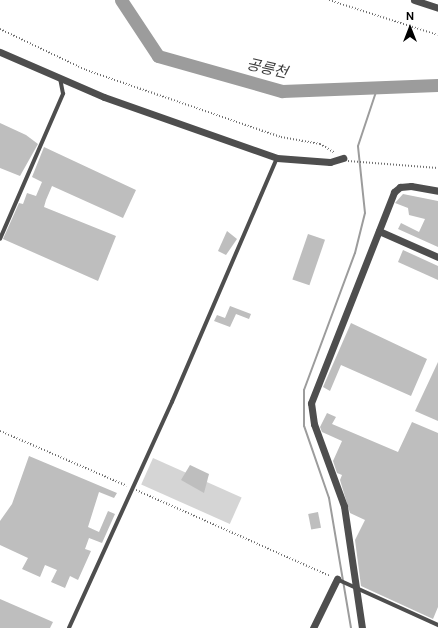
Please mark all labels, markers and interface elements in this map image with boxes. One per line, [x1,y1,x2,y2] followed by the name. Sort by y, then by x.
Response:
[390,8,430,48] north arrow
[406,9,414,23] text: N
[245,56,289,82] water label: 공릉천

